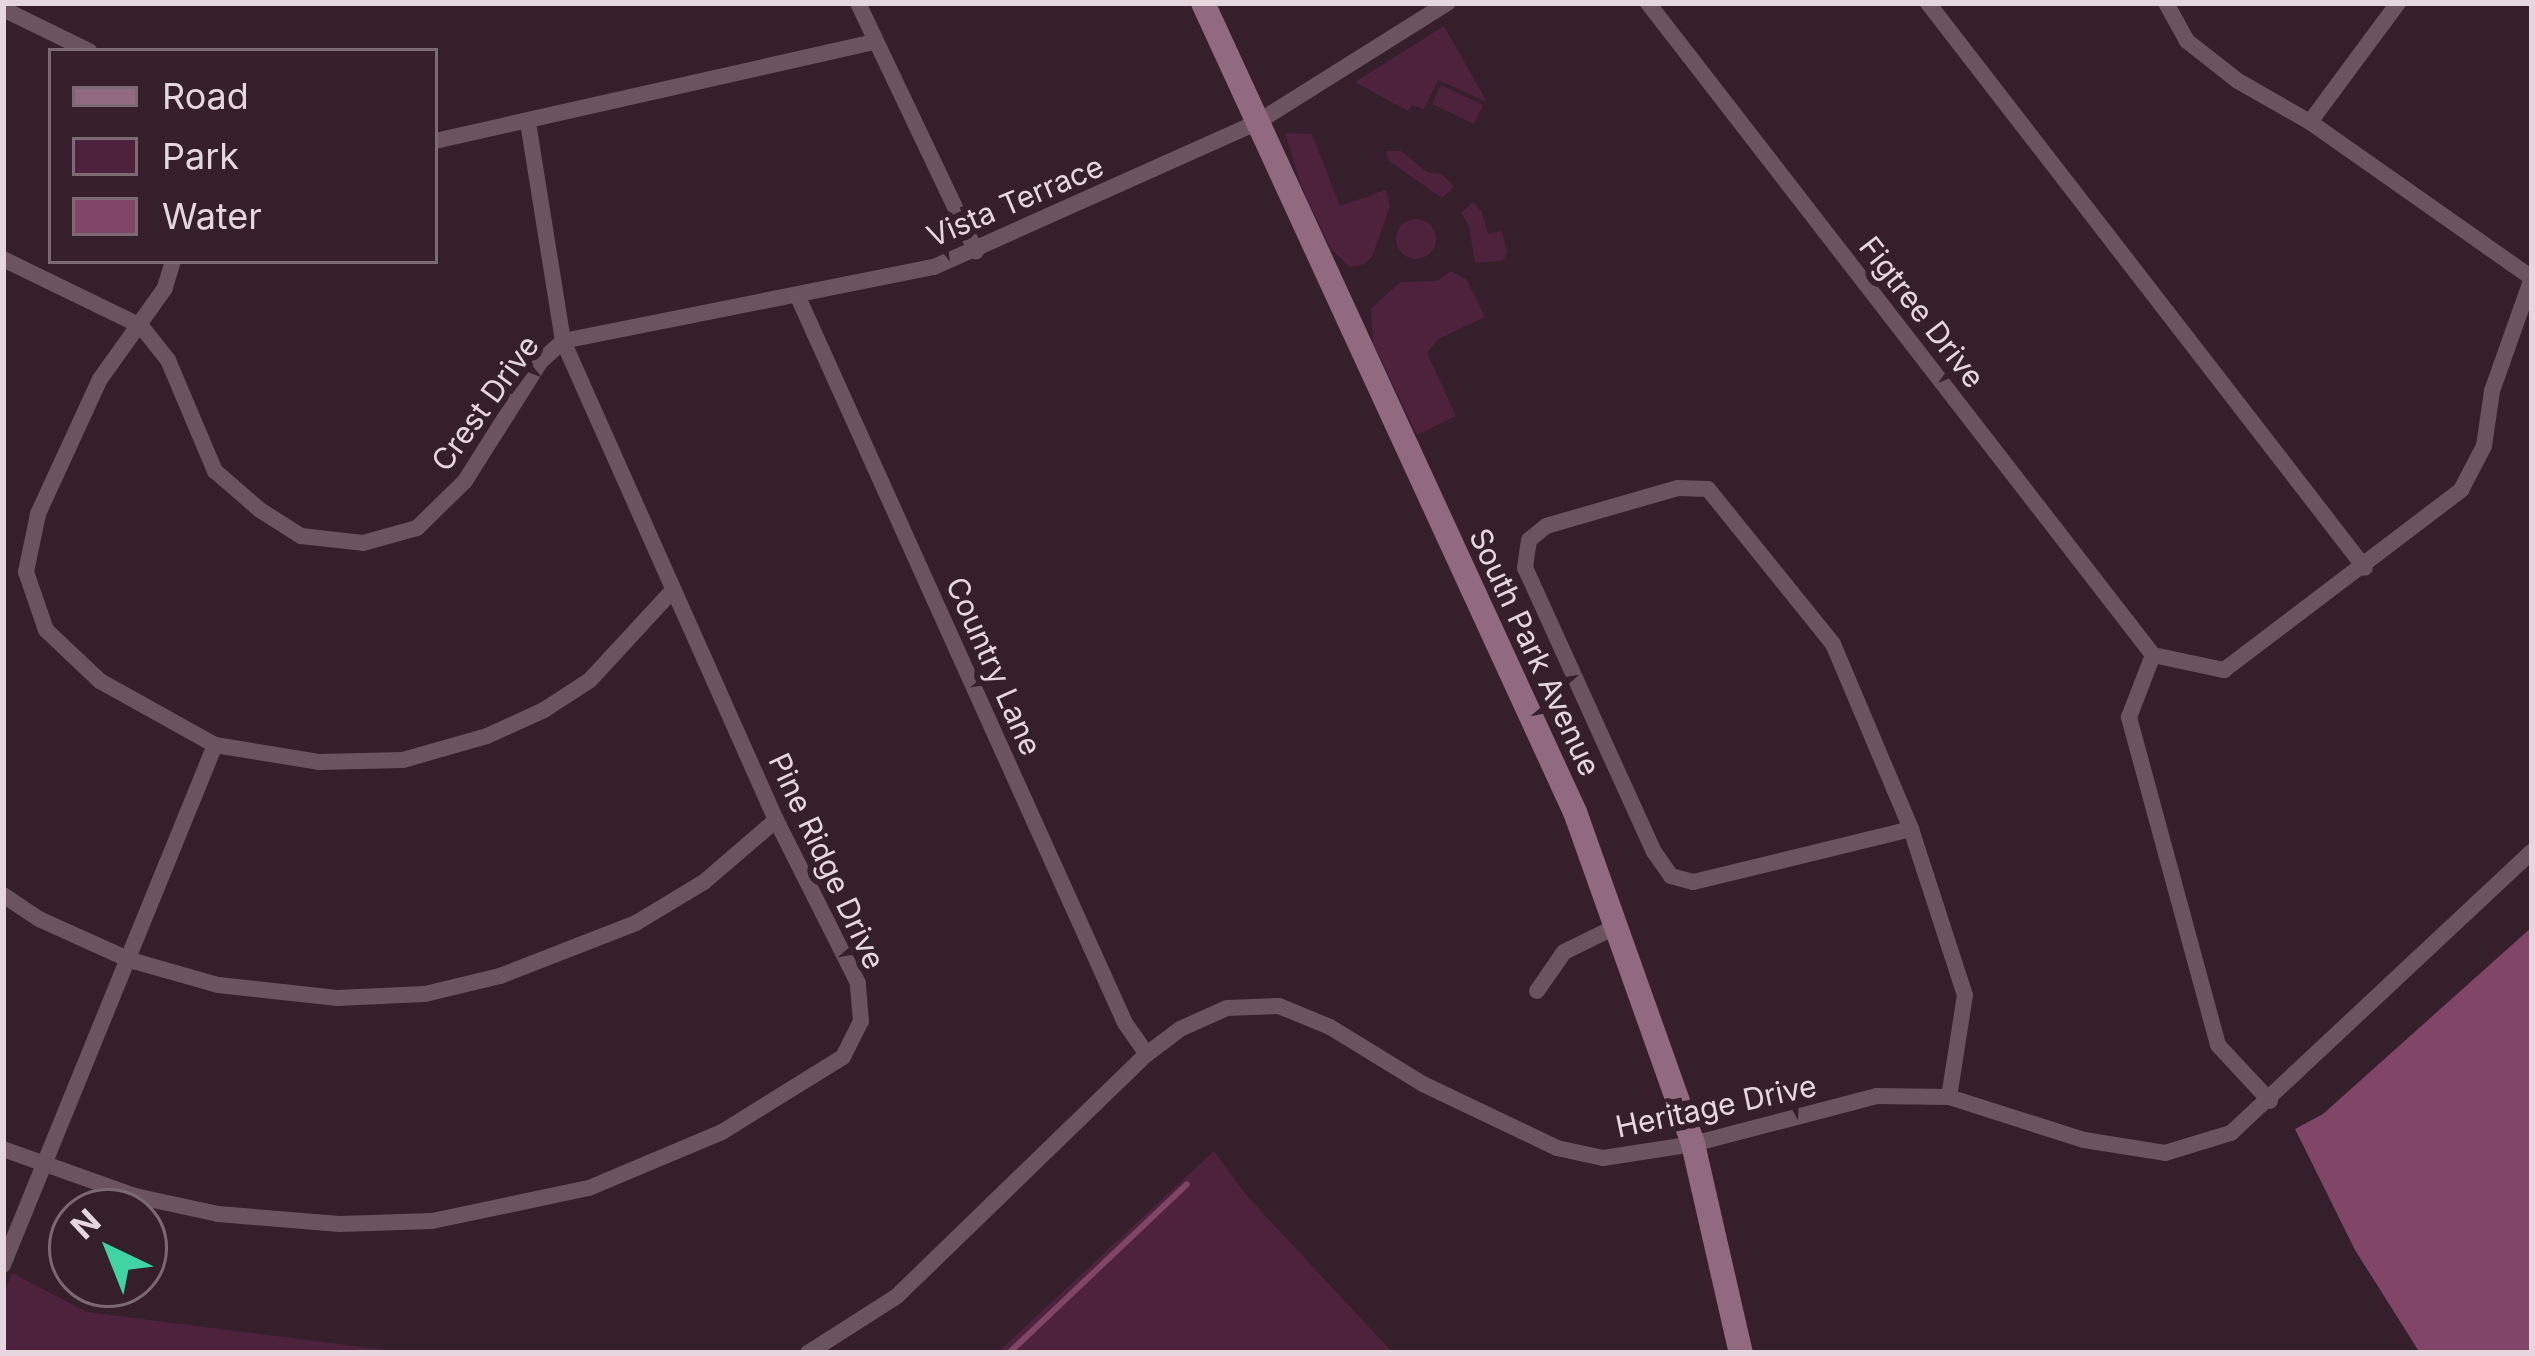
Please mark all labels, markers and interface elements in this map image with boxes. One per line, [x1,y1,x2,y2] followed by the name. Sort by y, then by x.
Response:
[48,48,438,264] legend
[162,74,249,118] text: Road
[162,134,239,178] text: Park
[921,148,1109,254] street label: Vista Terrace
[162,194,262,238] text: Water
[1852,229,1992,395] street label: Figtree Drive
[424,328,546,478] street label: Crest Drive
[1462,522,1608,782] street label: South Park Avenue
[939,571,1049,761] street label: Country Lane
[761,747,893,975] street label: Pine Ridge Drive
[1612,1067,1820,1145] street label: Heritage Drive
[48,1188,168,1308] north arrow
[63,1201,108,1247] text: N

